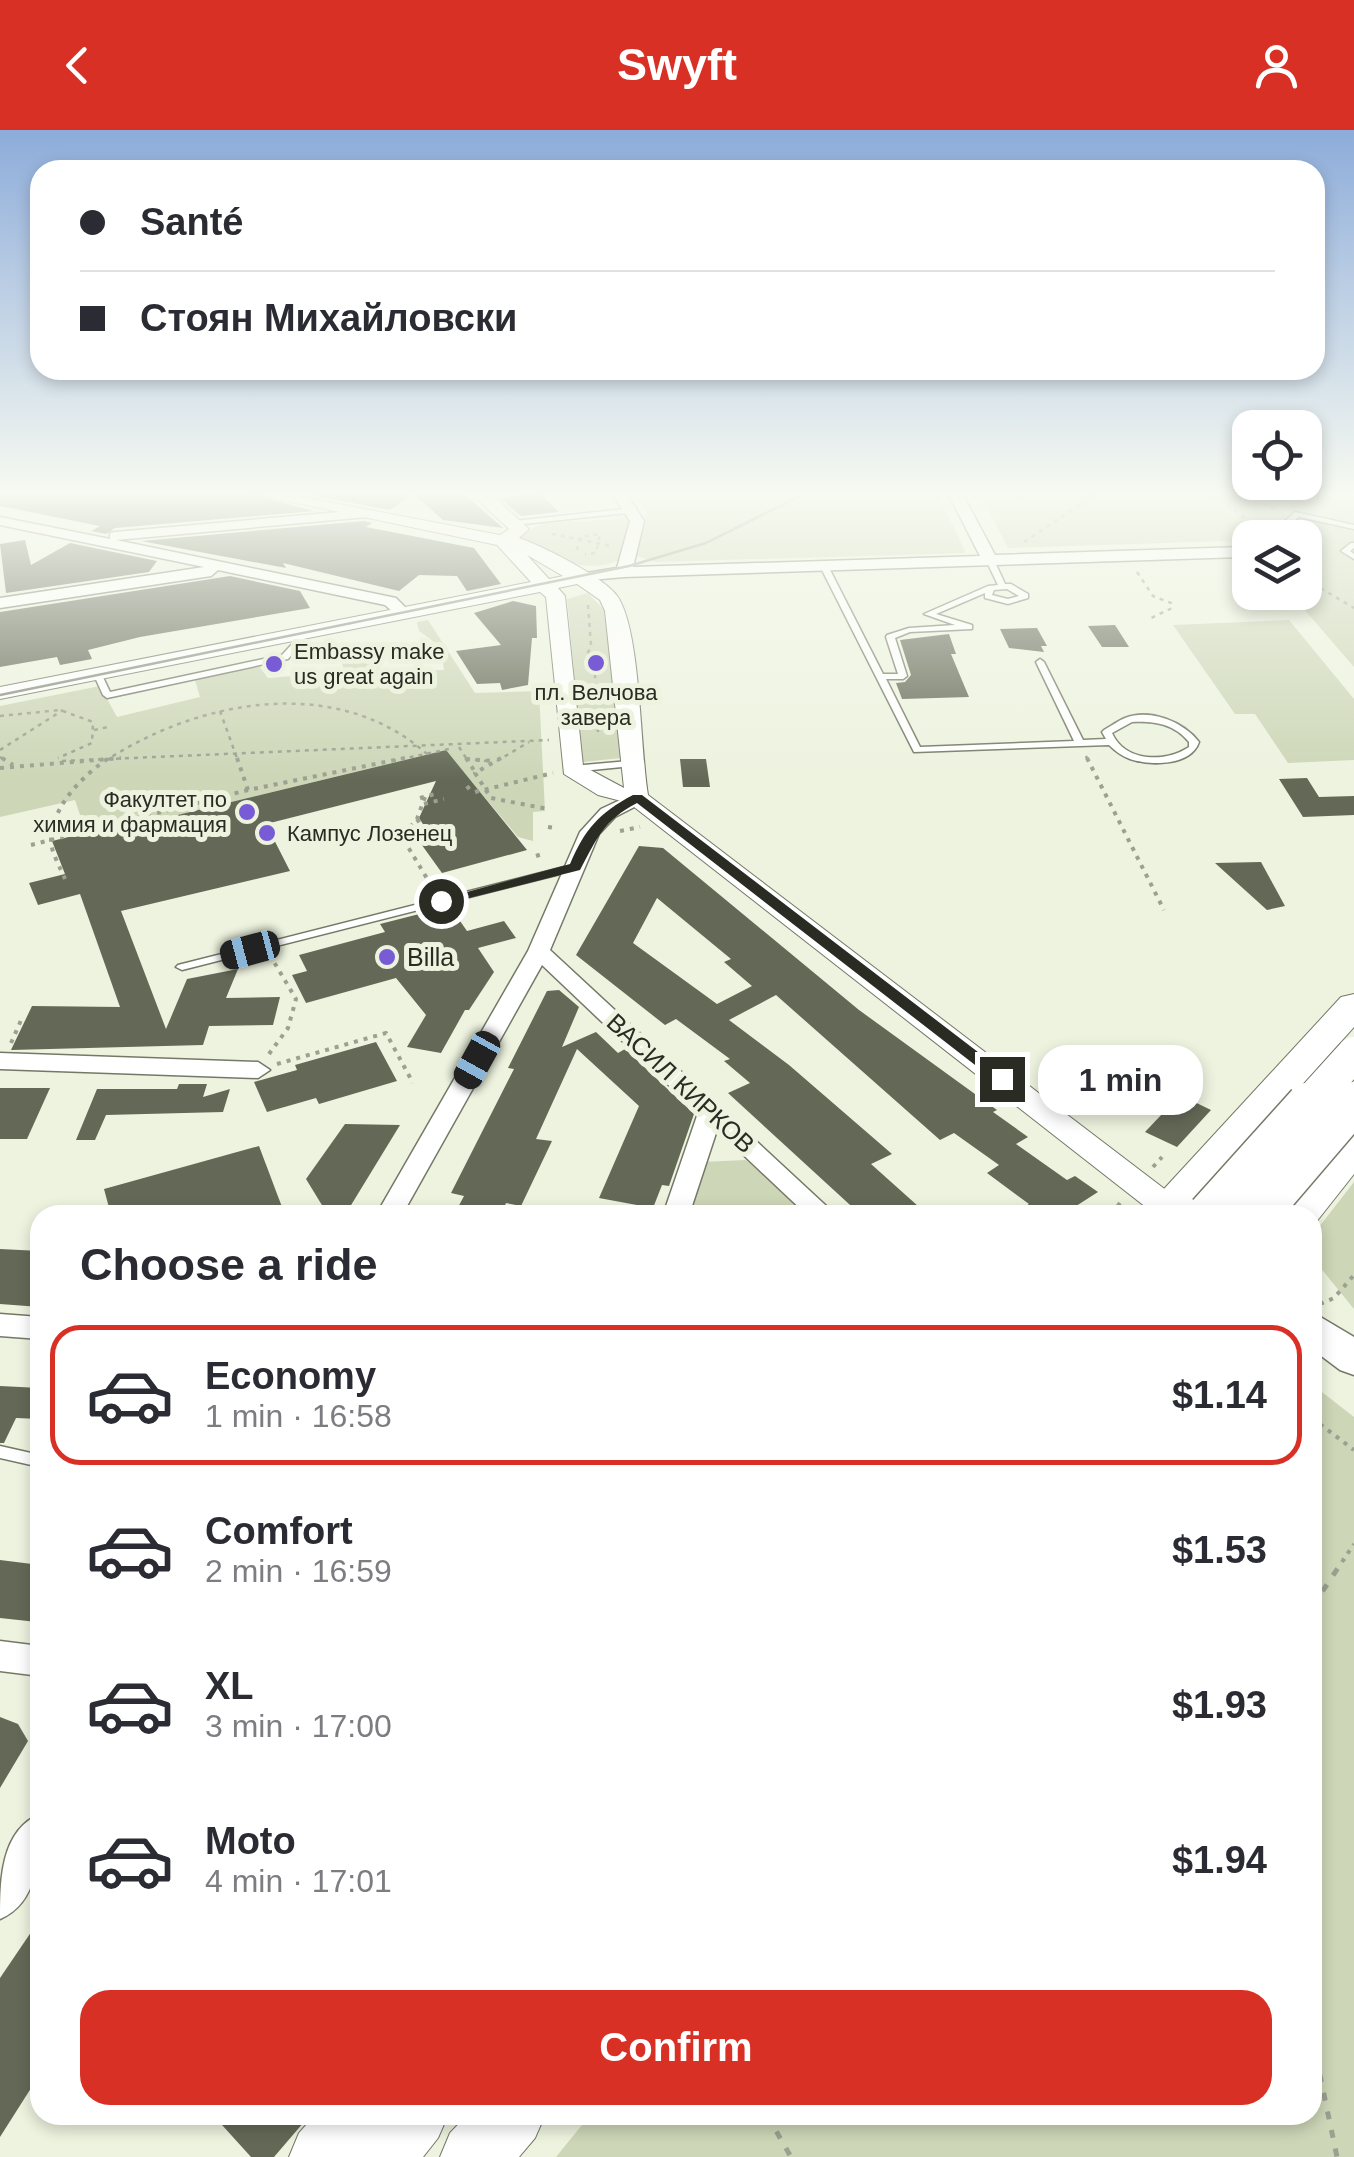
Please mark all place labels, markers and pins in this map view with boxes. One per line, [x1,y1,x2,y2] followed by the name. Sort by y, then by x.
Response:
[294,639,444,689] place label: Embassy make us great again
[585,652,607,674] marker: пл. Велчова завера
[263,653,285,675] marker: Embassy make us great again
[535,680,658,730] place label: пл. Велчова завера
[33,787,227,837] place label: Факултет по химия и фармация
[236,801,258,823] marker: Факултет по химия и фармация
[287,821,453,846] place label: Кампус Лозенец
[256,822,278,844] marker: Кампус Лозенец
[407,943,454,971] place label: Billa
[376,946,398,968] marker: Billa

